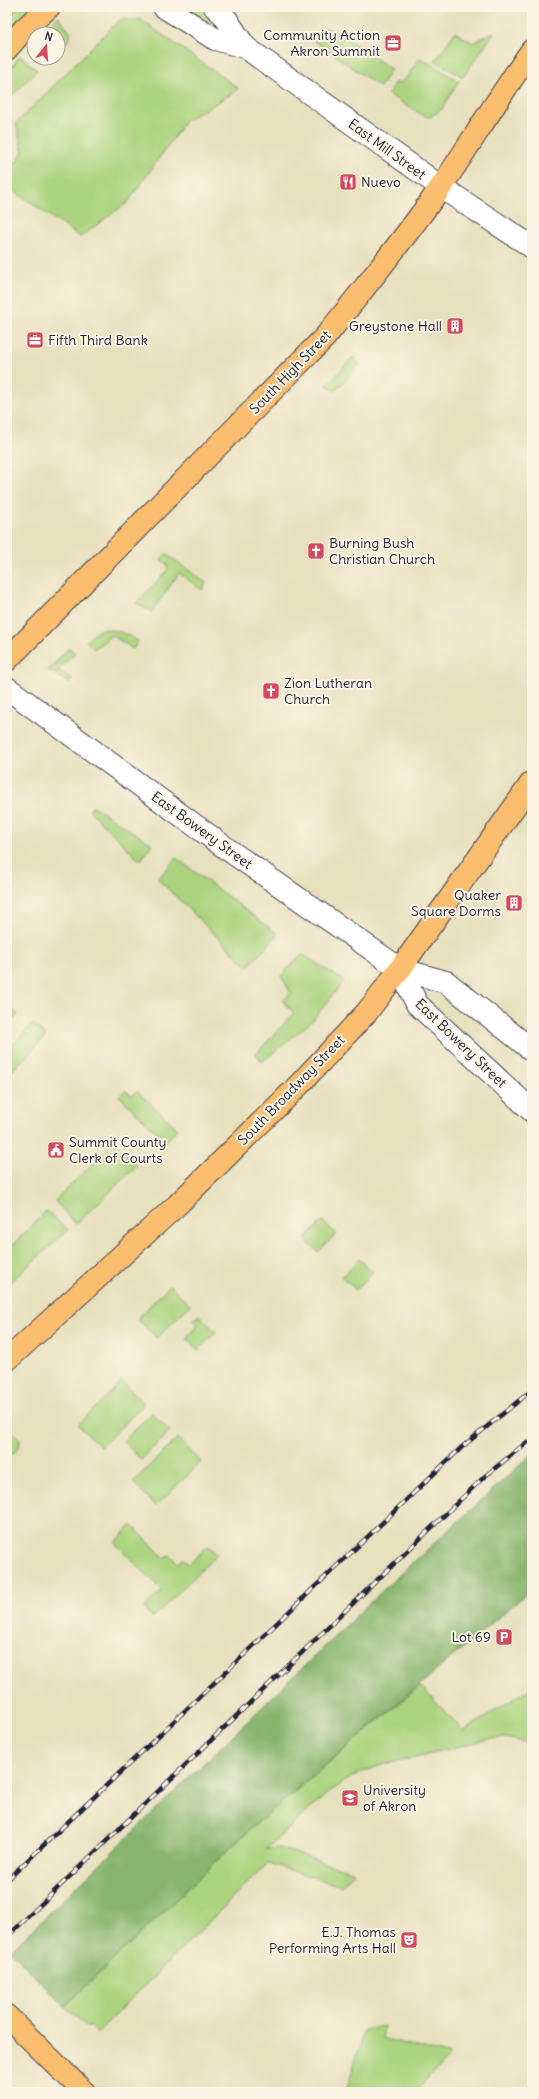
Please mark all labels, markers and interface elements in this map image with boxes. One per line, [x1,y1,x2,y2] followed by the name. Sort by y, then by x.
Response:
[26,26,66,66] north arrow
[263,26,380,60] place label: Community Action Akron Summit
[43,29,55,44] text: N
[383,33,403,53] office icon: Community Action Akron Summit
[345,115,430,183] street label: East Mill Street
[338,172,358,192] restaurant icon: Nuevo
[361,173,401,191] place label: Nuevo
[445,316,465,336] building icon: Greystone Hall
[349,317,442,335] place label: Greystone Hall
[245,326,335,418] street label: South High Street
[25,330,45,350] office icon: Fifth Third Bank
[48,331,148,349] place label: Fifth Third Bank
[329,534,435,568] place label: Burning Bush Christian Church
[306,541,326,561] church icon: Burning Bush Christian Church
[284,674,372,708] place label: Zion Lutheran Church
[261,681,281,701] church icon: Zion Lutheran Church
[148,787,256,873] street label: East Bowery Street
[411,886,501,920] place label: Quaker Square Dorms
[504,893,524,913] building icon: Quaker Square Dorms
[411,995,511,1091] street label: East Bowery Street
[234,1031,348,1149] street label: South Broadway Street
[69,1133,166,1167] place label: Summit County Clerk of Courts
[46,1140,66,1160] public building icon: Summit County Clerk of Courts
[494,1627,514,1647] parking icon: Lot 69
[452,1628,491,1646] place label: Lot 69
[363,1781,426,1815] place label: University of Akron
[340,1788,360,1808] school or university icon: University of Akron
[269,1923,396,1957] place label: E.J. Thomas Performing Arts Hall
[399,1930,419,1950] theatre icon: E.J. Thomas Performing Arts Hall

